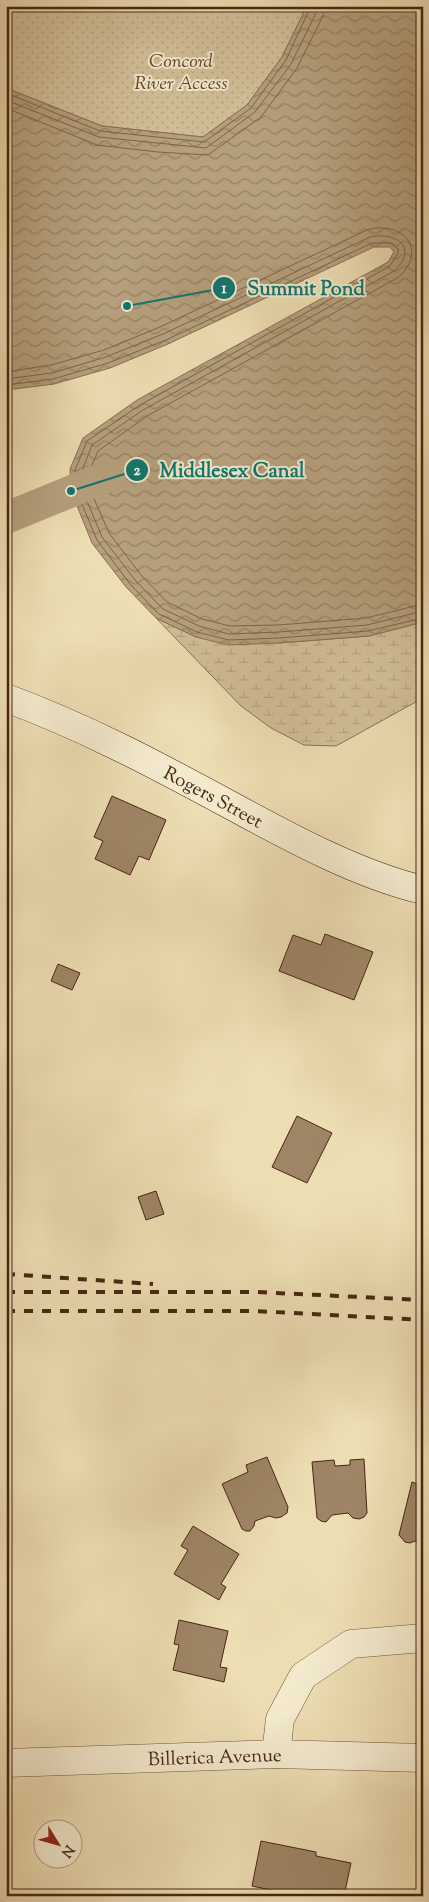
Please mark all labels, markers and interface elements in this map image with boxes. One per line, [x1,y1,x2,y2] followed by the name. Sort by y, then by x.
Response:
[134,49,228,98] park label: Concord River Access
[212,271,374,306] callout: Summit Pond
[247,276,365,305] text: Summit Pond
[221,279,227,300] text: 1
[125,452,315,487] callout: Middlesex Canal
[160,458,305,487] text: Middlesex Canal
[133,461,141,482] text: 2
[158,761,267,836] street label: Rogers Street
[148,1743,282,1774] street label: Billerica Avenue
[32,1820,82,1870] north arrow
[55,1840,78,1861] text: N

